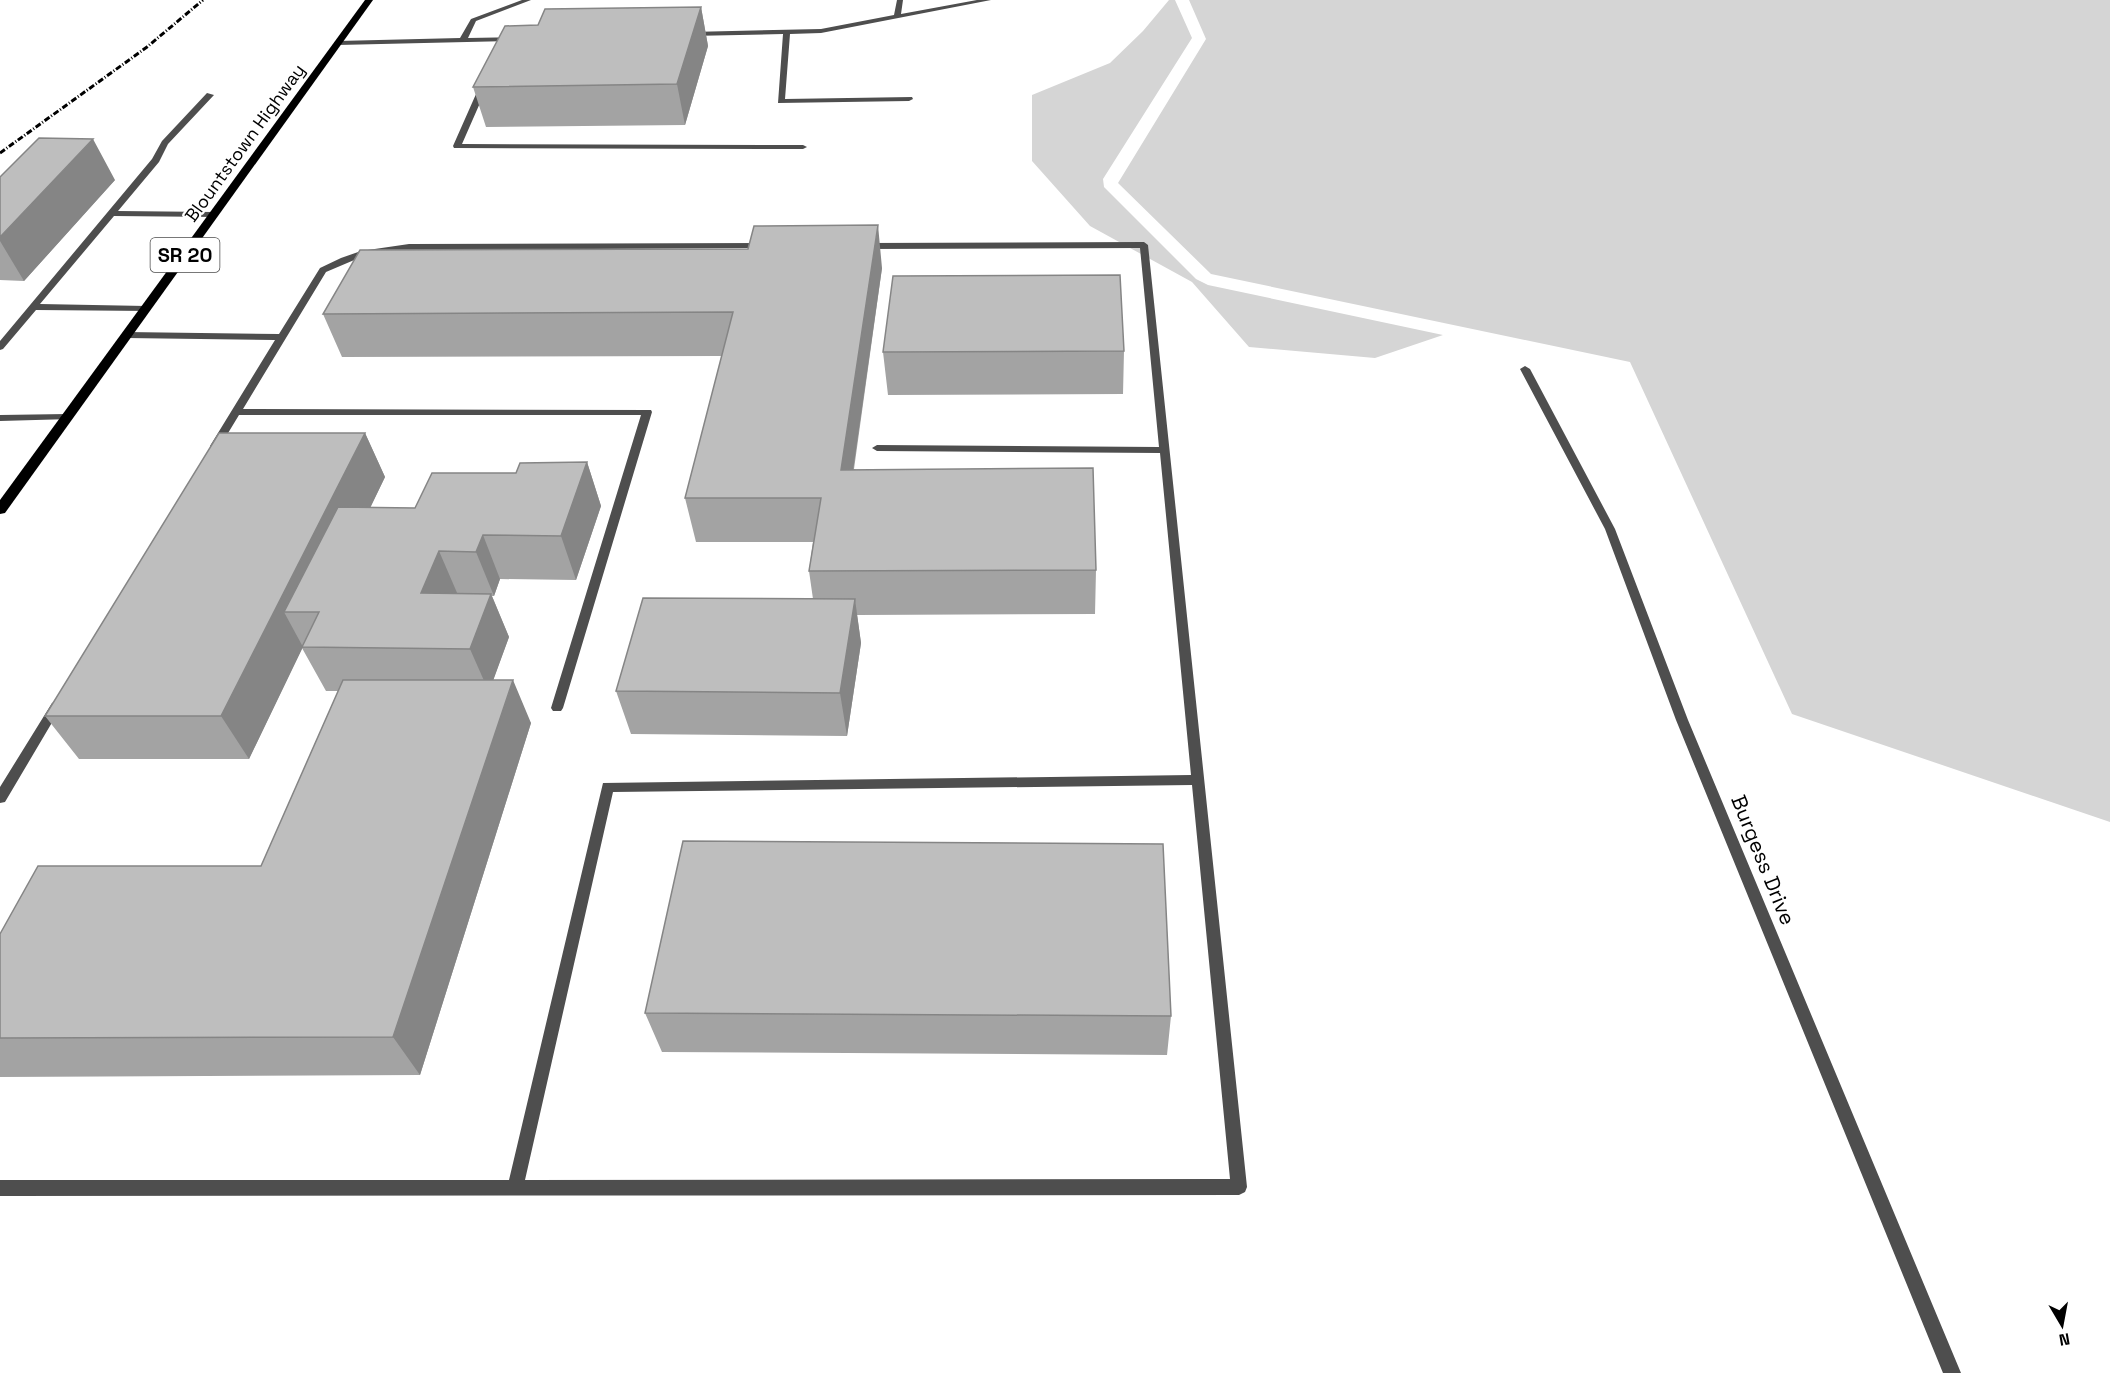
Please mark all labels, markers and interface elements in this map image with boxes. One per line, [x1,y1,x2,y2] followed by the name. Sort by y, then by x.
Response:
[179,59,310,226] street label: Blountstown Highway
[150,238,219,272] road number: SR 20
[1725,791,1802,929] street label: Burgess Drive
[2032,1295,2092,1355] north arrow
[2057,1328,2072,1351] text: N

